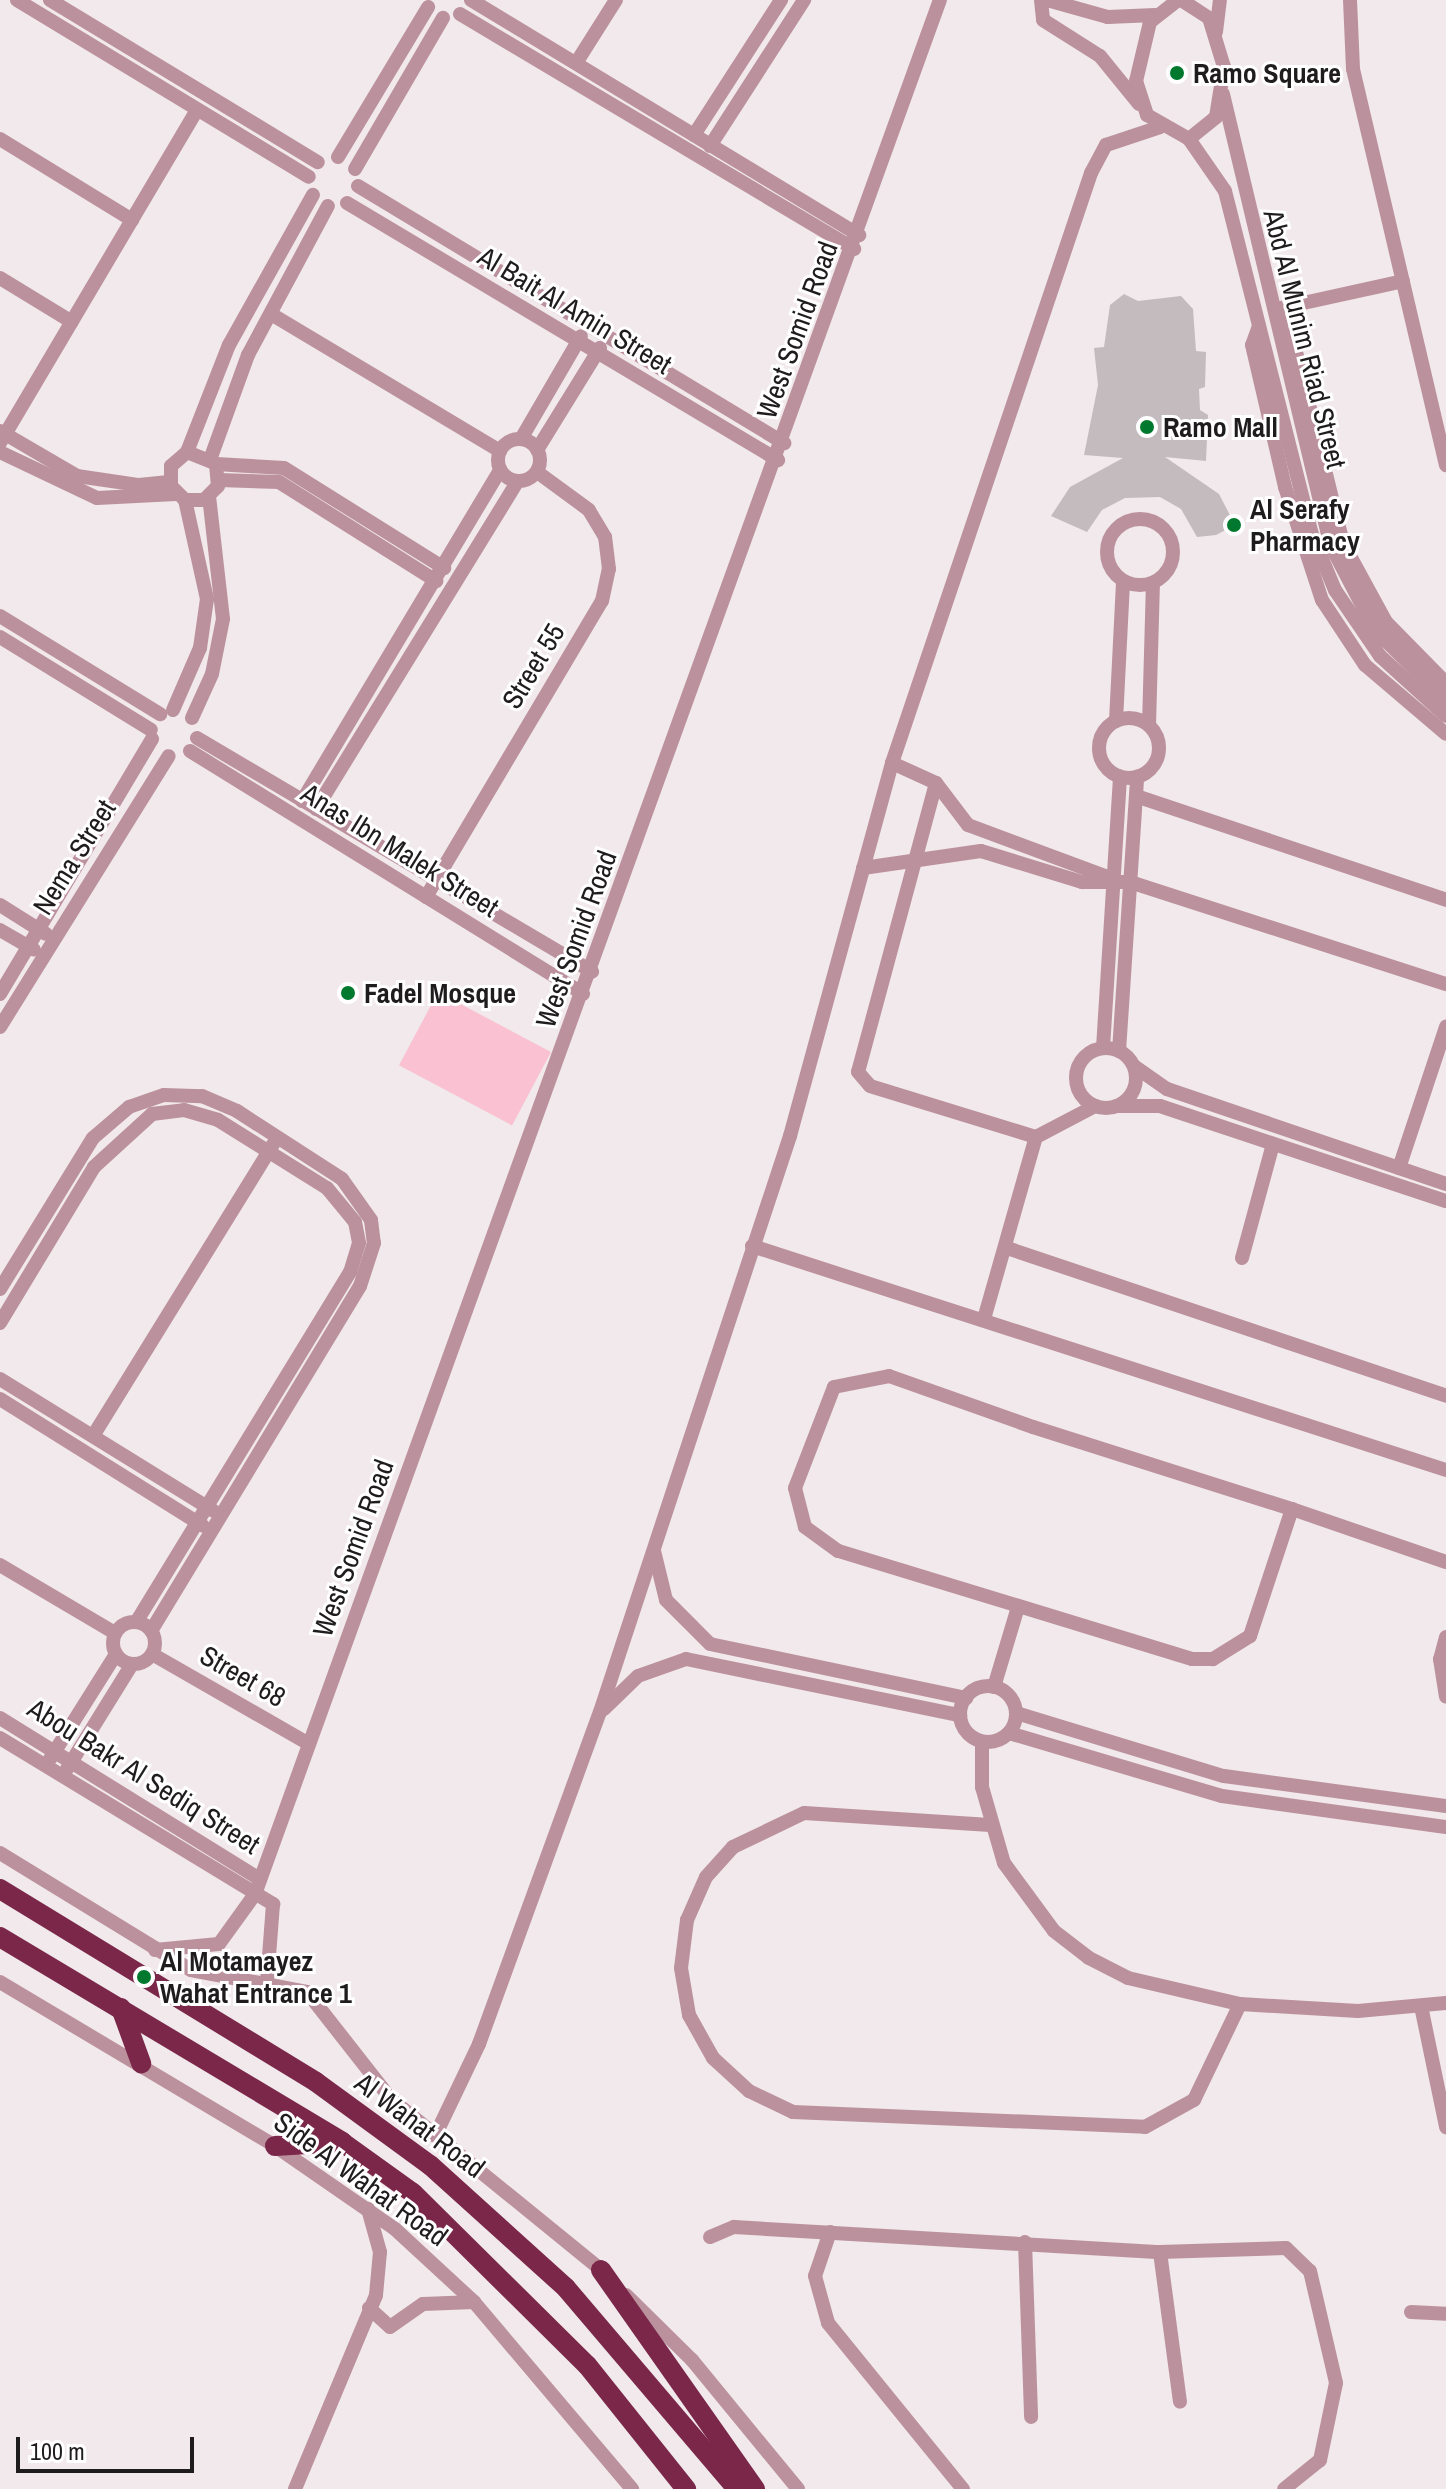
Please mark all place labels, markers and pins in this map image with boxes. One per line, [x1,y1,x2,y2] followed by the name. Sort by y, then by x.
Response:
[1193,56,1341,90] place label: Ramo Square
[1168,64,1186,82] marker: Ramo Square
[1163,410,1278,444] place label: Ramo Mall
[1138,418,1156,436] marker: Ramo Mall
[1250,492,1360,558] place label: Al Serafy Pharmacy
[1225,516,1243,534] marker: Al Serafy Pharmacy
[364,976,516,1010] place label: Fadel Mosque
[339,984,357,1002] marker: Fadel Mosque
[160,1944,352,2010] place label: Al Motamayez Wahat Entrance 1
[135,1968,153,1986] marker: Al Motamayez Wahat Entrance 1

